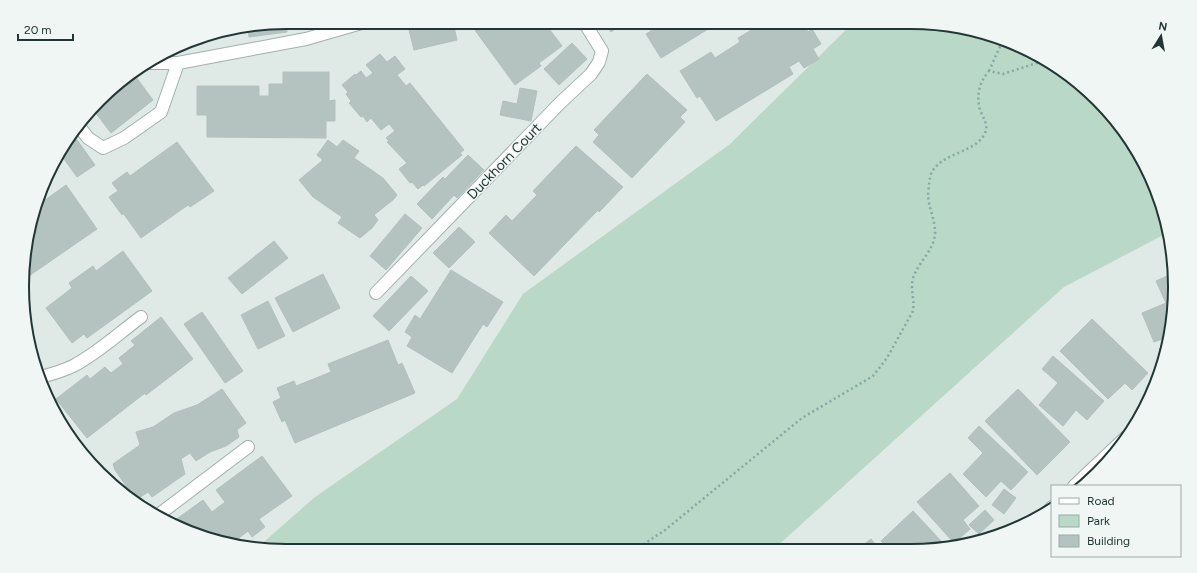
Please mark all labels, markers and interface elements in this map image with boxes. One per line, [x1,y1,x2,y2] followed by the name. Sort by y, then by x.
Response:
[18,16,73,42] scale bar
[1141,16,1181,56] north arrow
[1157,19,1168,34] text: N
[24,23,52,37] text: 20 m
[464,120,545,203] street label: Duckhorn Court
[1051,485,1181,557] legend
[1087,494,1115,508] text: Road
[1087,514,1110,528] text: Park
[1087,534,1130,548] text: Building

